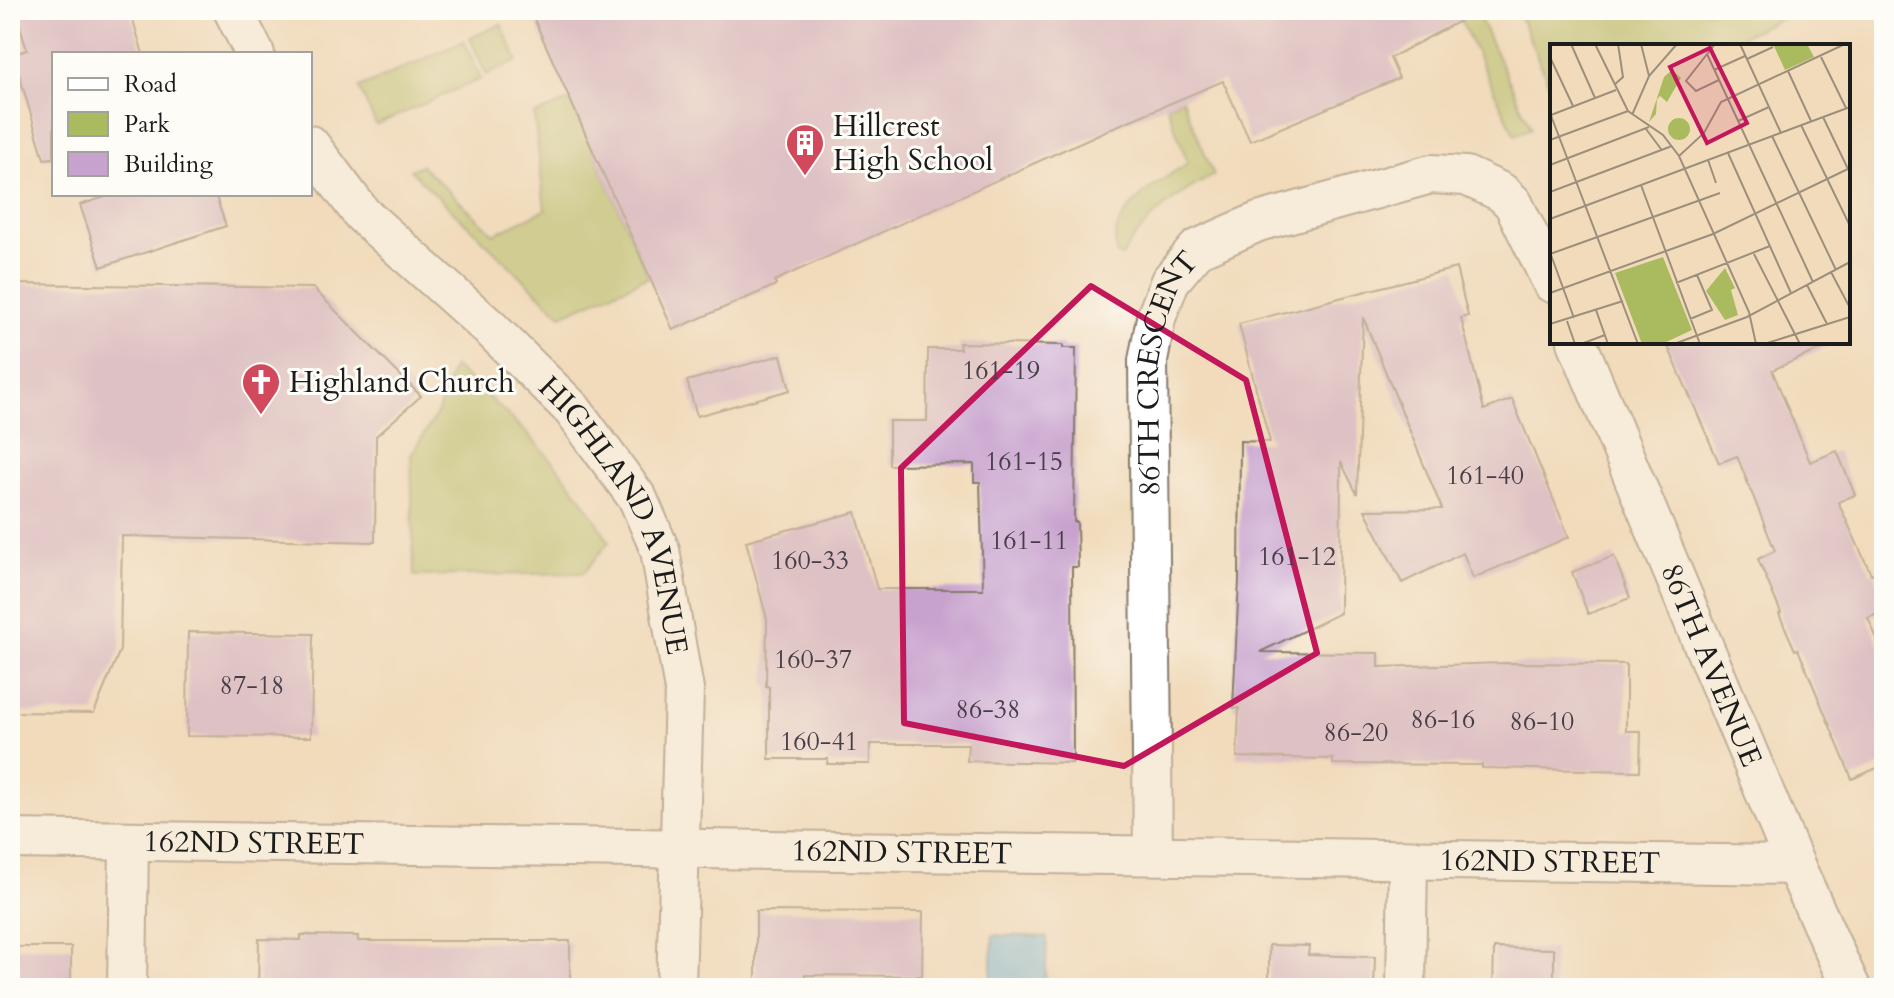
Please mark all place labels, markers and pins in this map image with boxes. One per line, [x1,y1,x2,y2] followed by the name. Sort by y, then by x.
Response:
[833,106,993,181] place label: Hillcrest High School
[784,122,826,177] building icon: Hillcrest High School
[240,361,282,416] church icon: Highland Church
[289,362,515,403] place label: Highland Church

